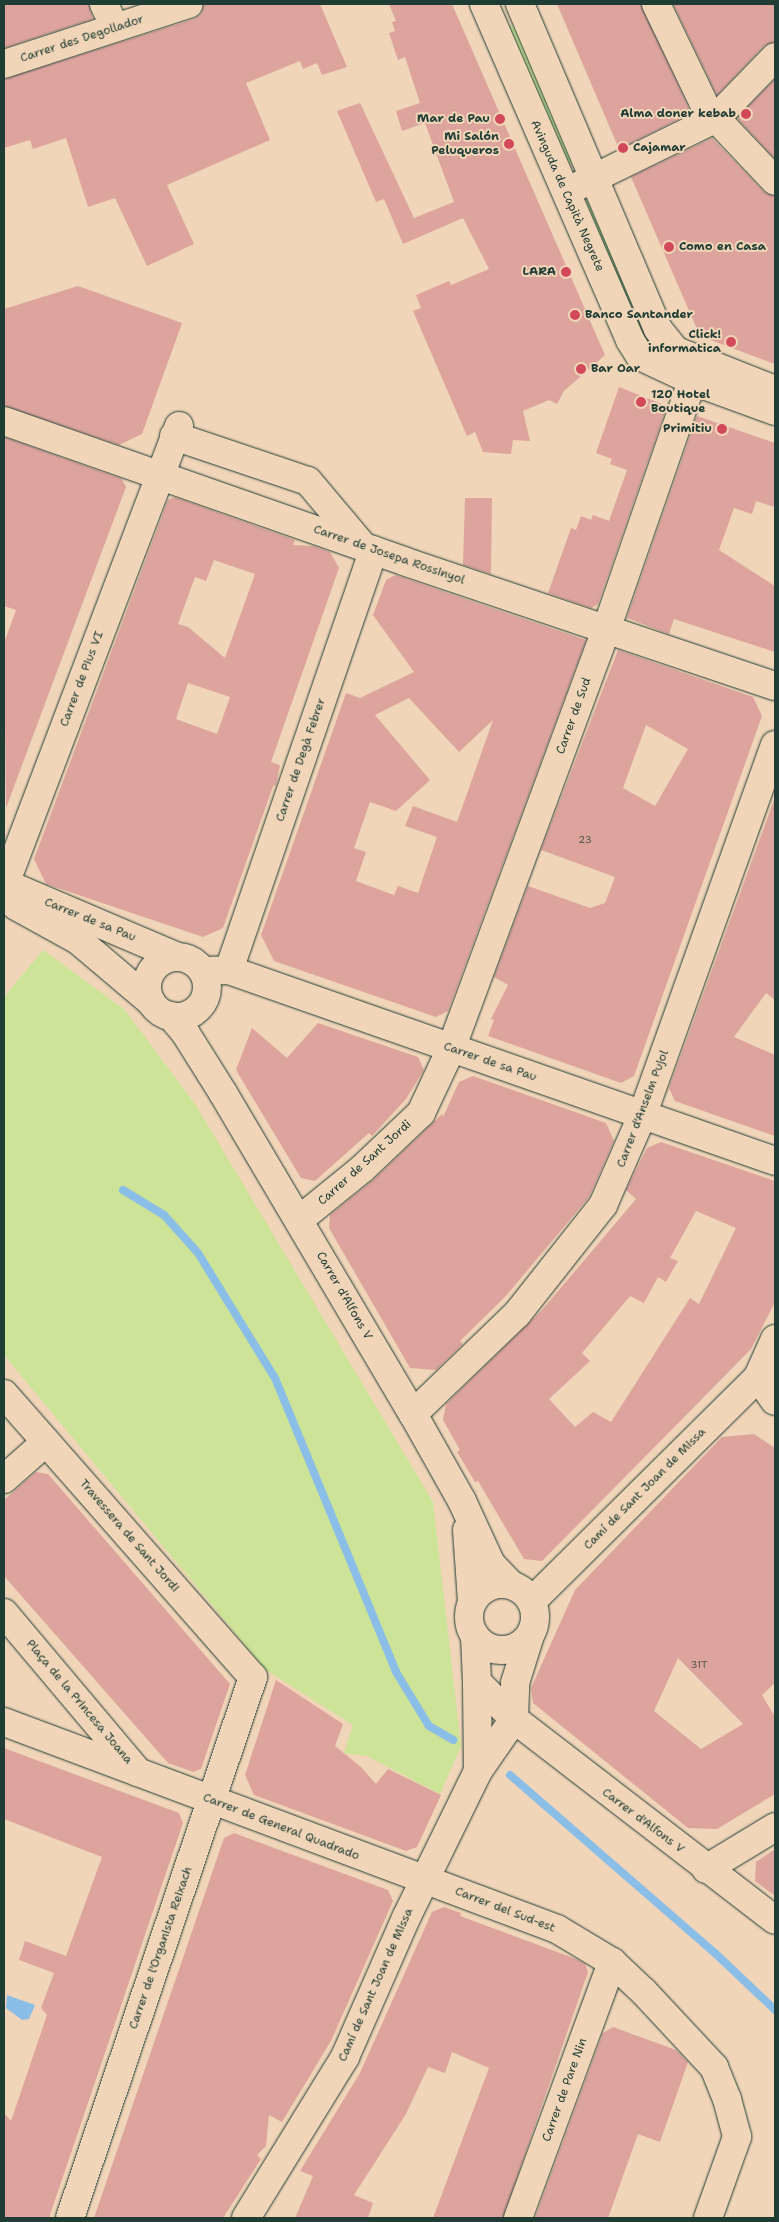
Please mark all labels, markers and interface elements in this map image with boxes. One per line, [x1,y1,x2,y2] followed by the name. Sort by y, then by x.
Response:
[18,12,146,66] street label: Carrer des Degollador
[620,107,736,121] place label: Alma doner kebab
[740,108,752,120] marker: Alma doner kebab
[417,112,490,126] place label: Mar de Pau
[494,113,506,125] marker: Mar de Pau
[527,118,607,274] street label: Avinguda de Capità Negrete
[431,130,499,158] place label: Mi Salón Peluqueros
[503,138,515,150] marker: Mi Salón Peluqueros
[633,141,686,155] place label: Cajamar
[617,142,629,154] marker: Cajamar
[679,240,766,254] place label: Como en Casa
[663,241,675,253] marker: Como en Casa
[523,265,556,279] place label: LARA
[560,266,572,278] marker: LARA
[585,308,693,322] place label: Banco Santander
[569,309,581,321] marker: Banco Santander
[648,328,721,356] place label: Click! informatica
[725,336,737,348] marker: Click! informatica
[591,362,640,376] place label: Bar Oar
[575,363,587,375] marker: Bar Oar
[651,388,710,416] place label: 120 Hotel Boutique
[635,396,647,408] marker: 120 Hotel Boutique
[663,422,712,436] place label: Primitiu
[716,423,728,435] marker: Primitiu
[311,522,467,588] street label: Carrer de Josepa Rossinyol
[57,629,107,729] street label: Carrer de Pius VI
[553,676,595,756] street label: Carrer de Sud
[273,696,329,824] street label: Carrer de Degà Febrer
[578,834,592,846] house number: 23
[42,895,138,945] street label: Carrer de sa Pau
[442,1039,538,1085] street label: Carrer de sa Pau
[614,1048,672,1170] street label: Carrer d'Anselm Pujol
[315,1117,415,1209] street label: Carrer de Sant Jordi
[313,1249,375,1343] street label: Carrer d'Alfons V
[581,1425,709,1553] street label: Camí de Sant Joan de Missa
[76,1477,182,1595] street label: Travessera de Sant Jordi
[23,1637,135,1767] street label: Plaça de la Princesa Joana
[691,1659,707,1671] house number: 31T
[599,1785,687,1857] street label: Carrer d'Alfons V
[201,1790,361,1864] street label: Carrer de General Quadrado
[126,1865,196,2031] street label: Carrer de l'Organista Reixach
[453,1884,557,1936] street label: Carrer del Sud-est
[336,1906,416,2064] street label: Camí de Sant Joan de Missa
[540,2036,590,2144] street label: Carrer de Pare Nin

